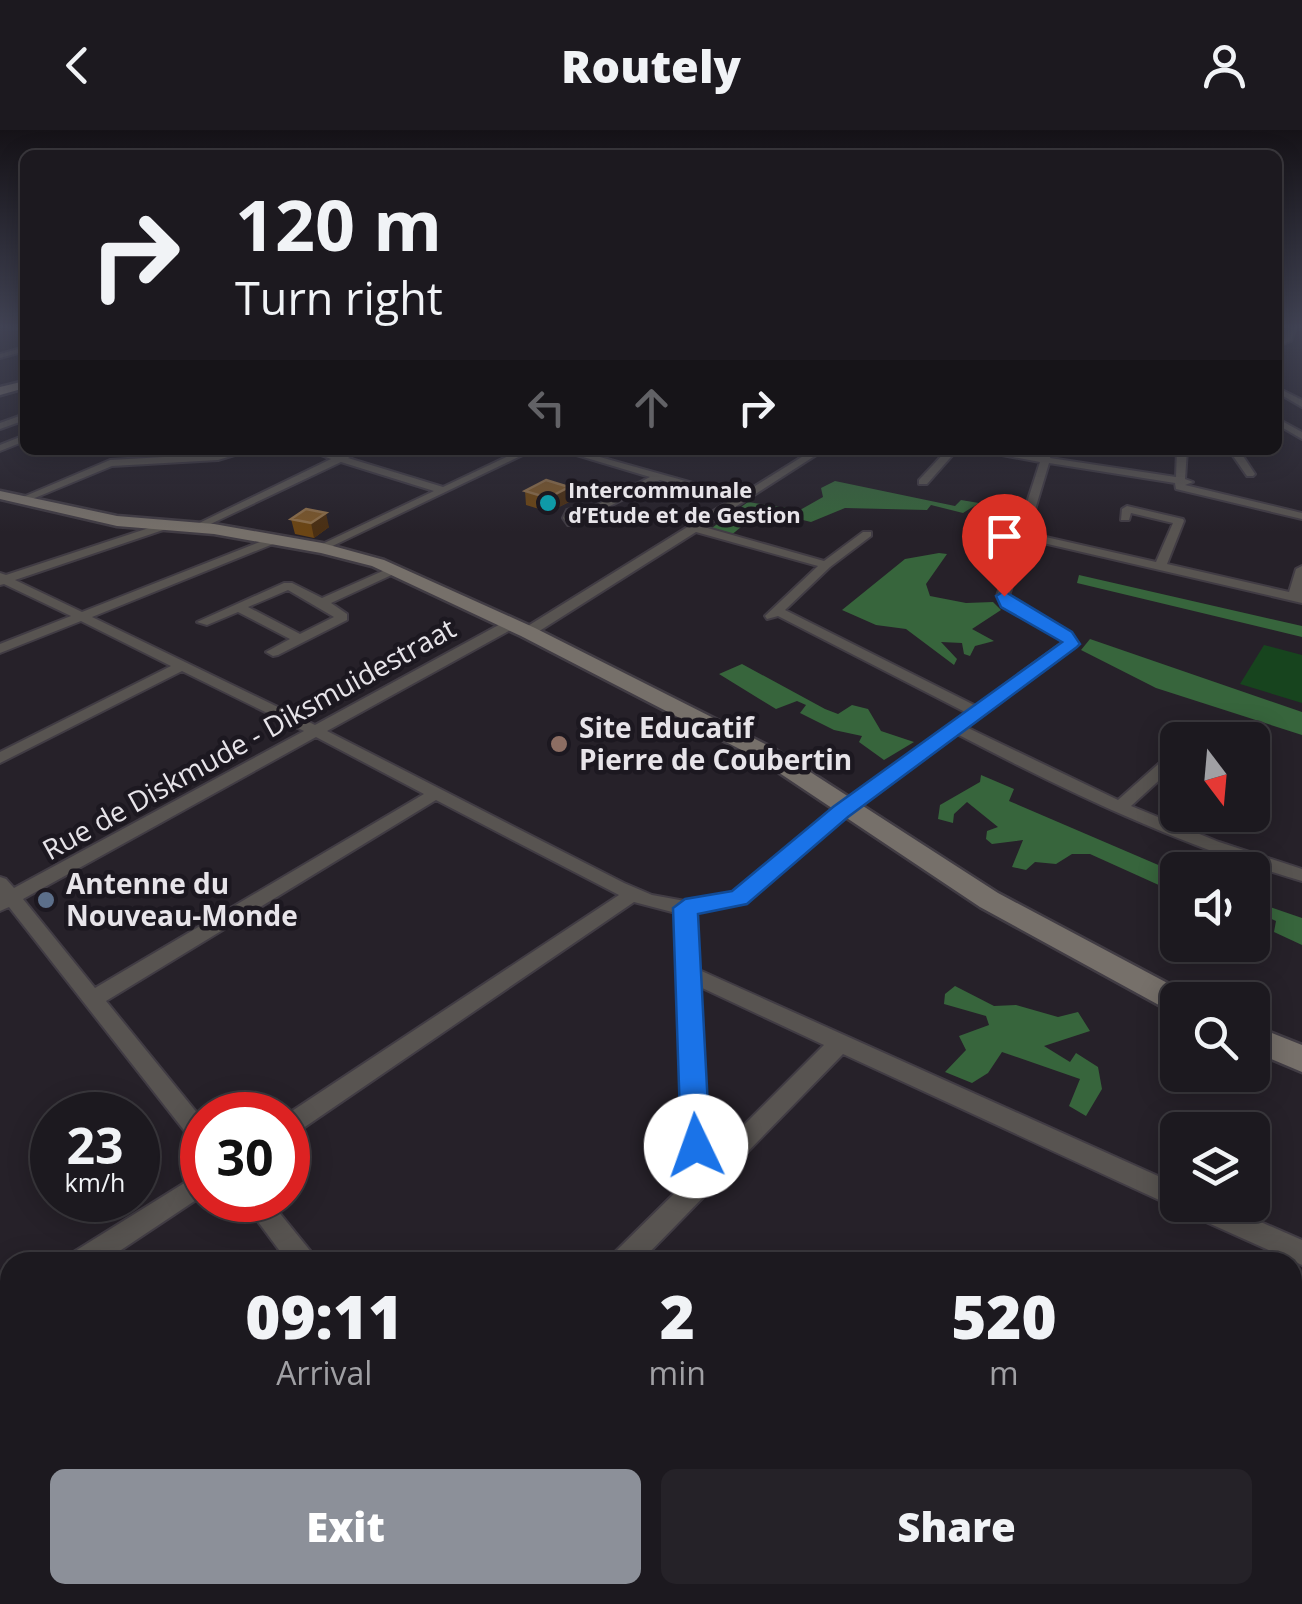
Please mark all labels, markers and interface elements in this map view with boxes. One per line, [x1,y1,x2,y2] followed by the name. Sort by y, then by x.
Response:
[561,35,741,96] text: Routely
[50,38,105,93] icon: back
[1197,38,1252,93] icon: person
[235,176,442,272] text: 120 m
[70,190,200,320] icon: right
[235,267,443,328] text: Turn right
[519,380,574,435] icon: left
[624,380,679,435] icon: ahead
[729,380,784,435] icon: right
[568,474,801,529] place label: Intercommunale d’Etude et de Gestion
[537,492,559,514] marker: Intercommunale d’Etude et de Gestion
[962,494,1047,597] pin
[977,509,1032,564] icon: arrive
[35,608,462,868] street label: Rue de Diskmude - Diksmuidestraat
[579,708,852,778] place label: Site Educatif Pierre de Coubertin
[1160,722,1270,832] north arrow
[1160,722,1270,1222] map controls
[548,733,570,755] marker: Site Educatif Pierre de Coubertin
[1160,852,1270,962] button: sound
[66,864,298,934] place label: Antenne du Nouveau-Monde
[35,889,57,911] marker: Antenne du Nouveau-Monde
[1160,982,1270,1092] button: search
[180,1092,310,1222] speed limit sign: 30
[644,1094,748,1198] position arrow
[66,1111,124,1179] text: 23
[1160,1112,1270,1222] button: layers
[65,1165,125,1199] text: km/h
[245,1275,403,1357] text: 09:11
[660,1275,695,1357] text: 2
[951,1275,1057,1357] text: 520
[276,1351,372,1394] text: Arrival
[649,1351,706,1394] text: min
[989,1351,1019,1394] text: m
[50,1469,641,1584] button: Exit
[661,1469,1252,1584] button: Share

